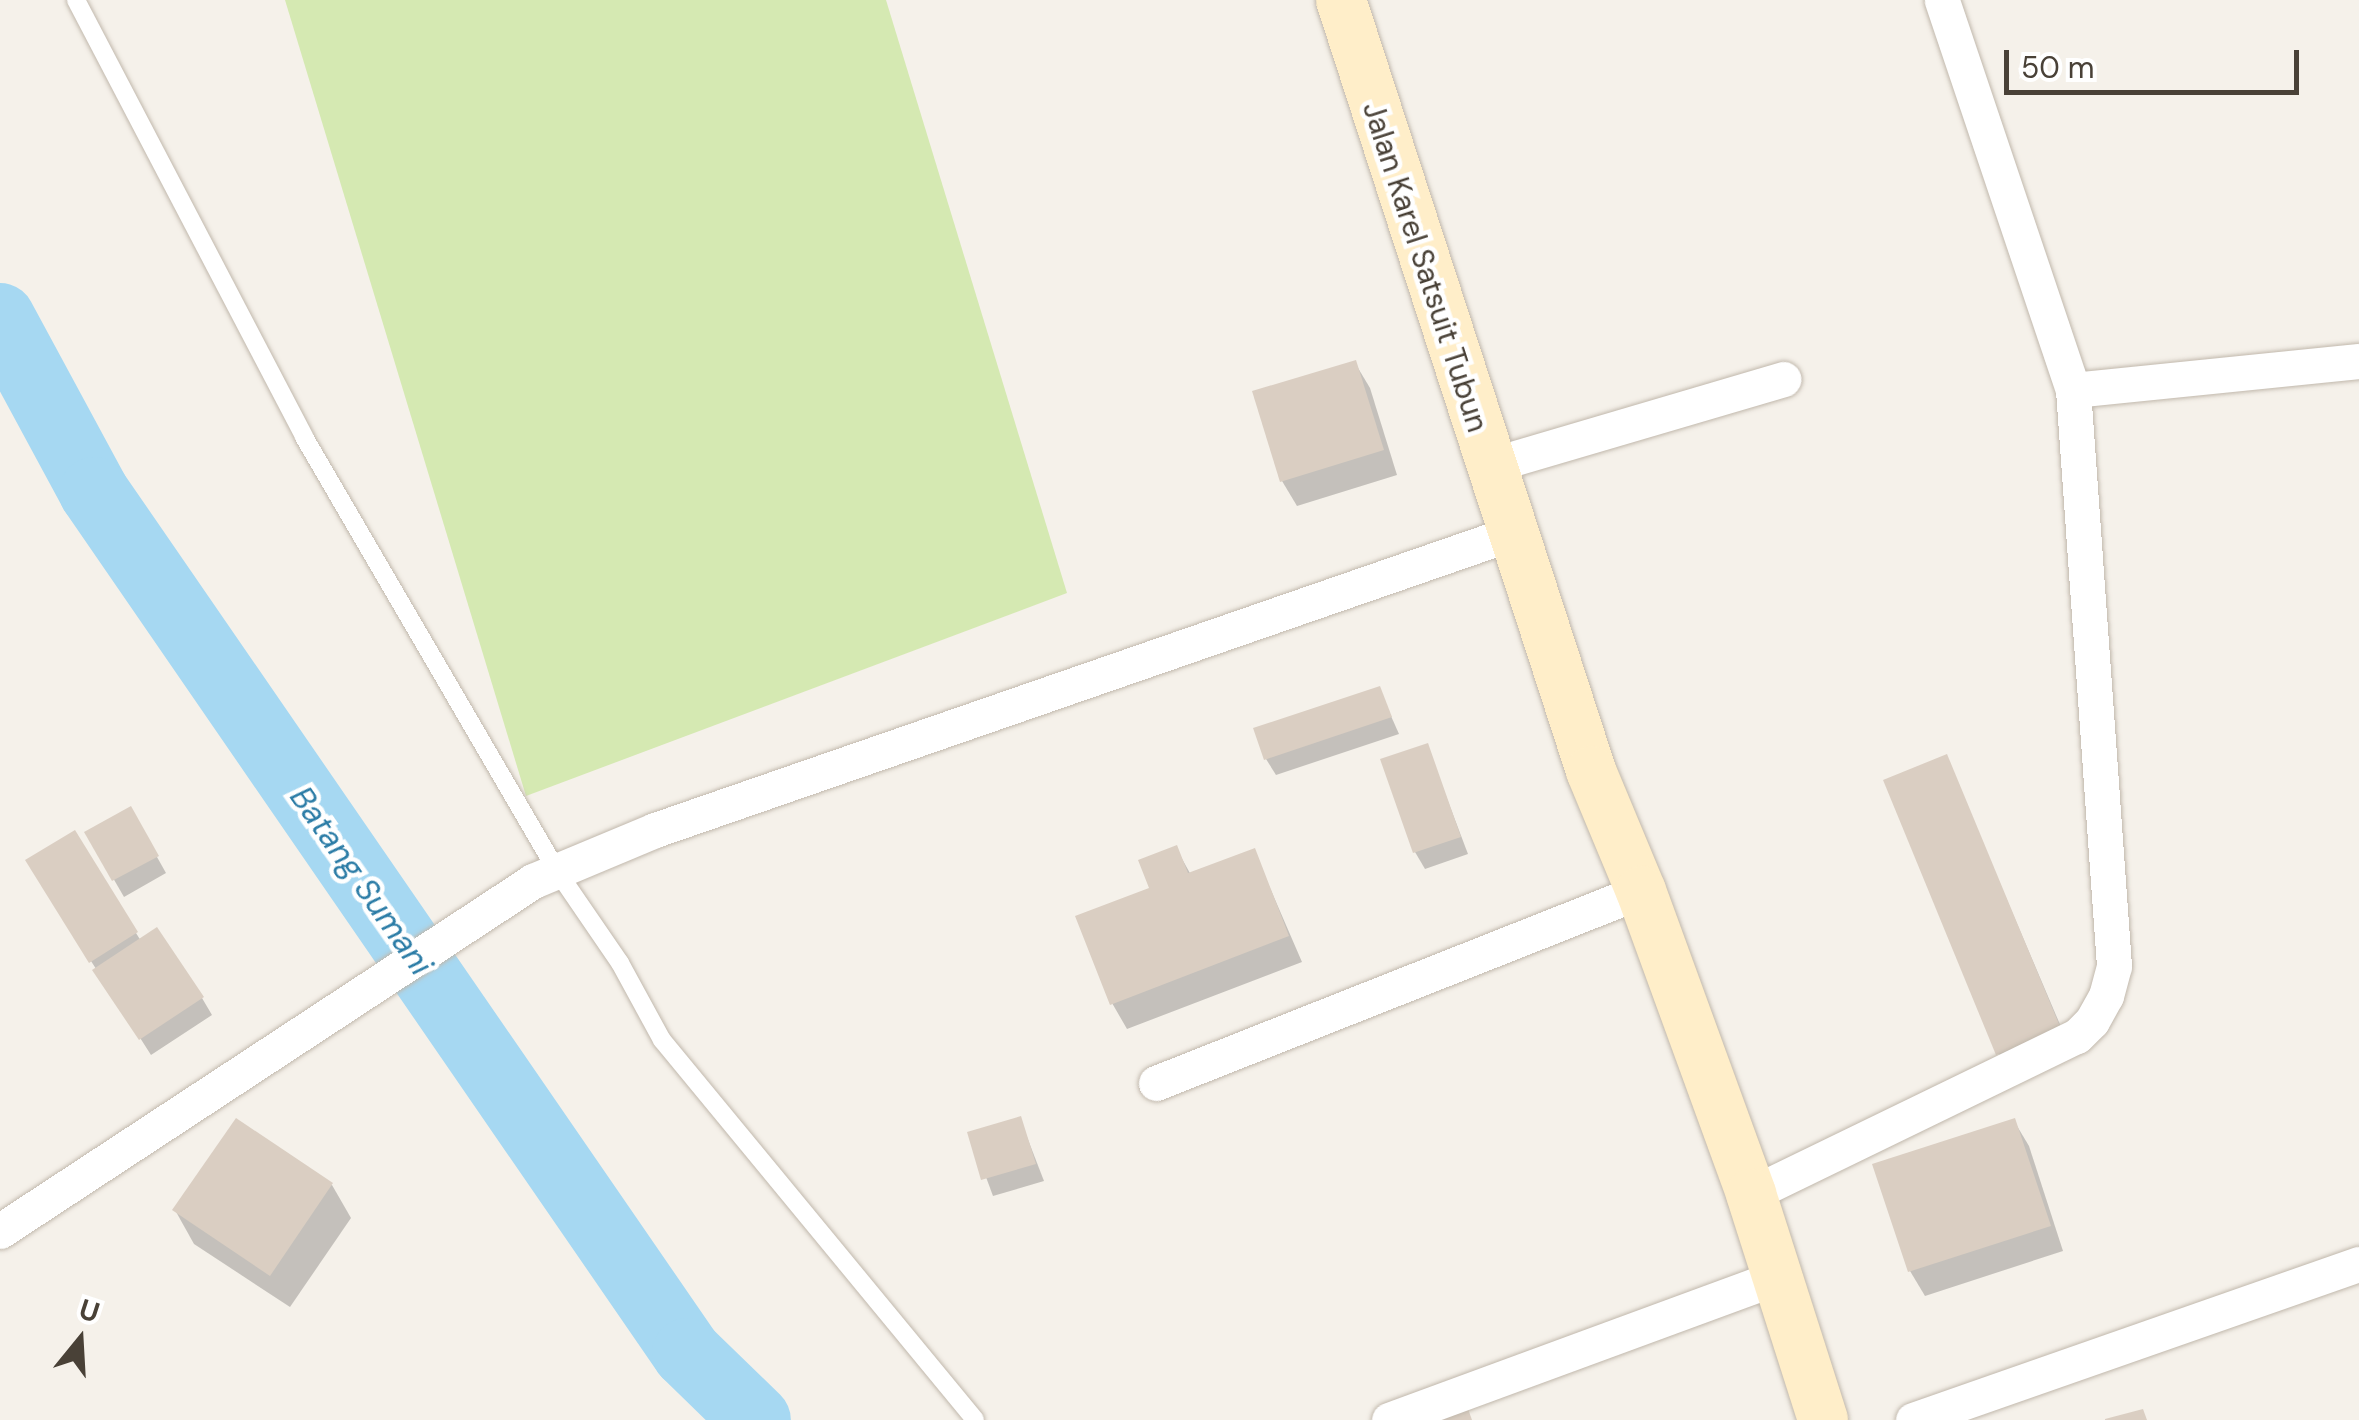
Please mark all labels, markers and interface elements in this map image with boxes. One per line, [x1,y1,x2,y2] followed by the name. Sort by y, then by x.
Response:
[2009,30,2304,92] scale bar
[2021,48,2095,87] text: 50 m
[1355,97,1495,437] street label: Jalan Karel Satsuit Tubun
[282,779,440,983] water label: Batang Sumani
[30,1290,130,1390] north arrow
[75,1290,104,1332] text: U

